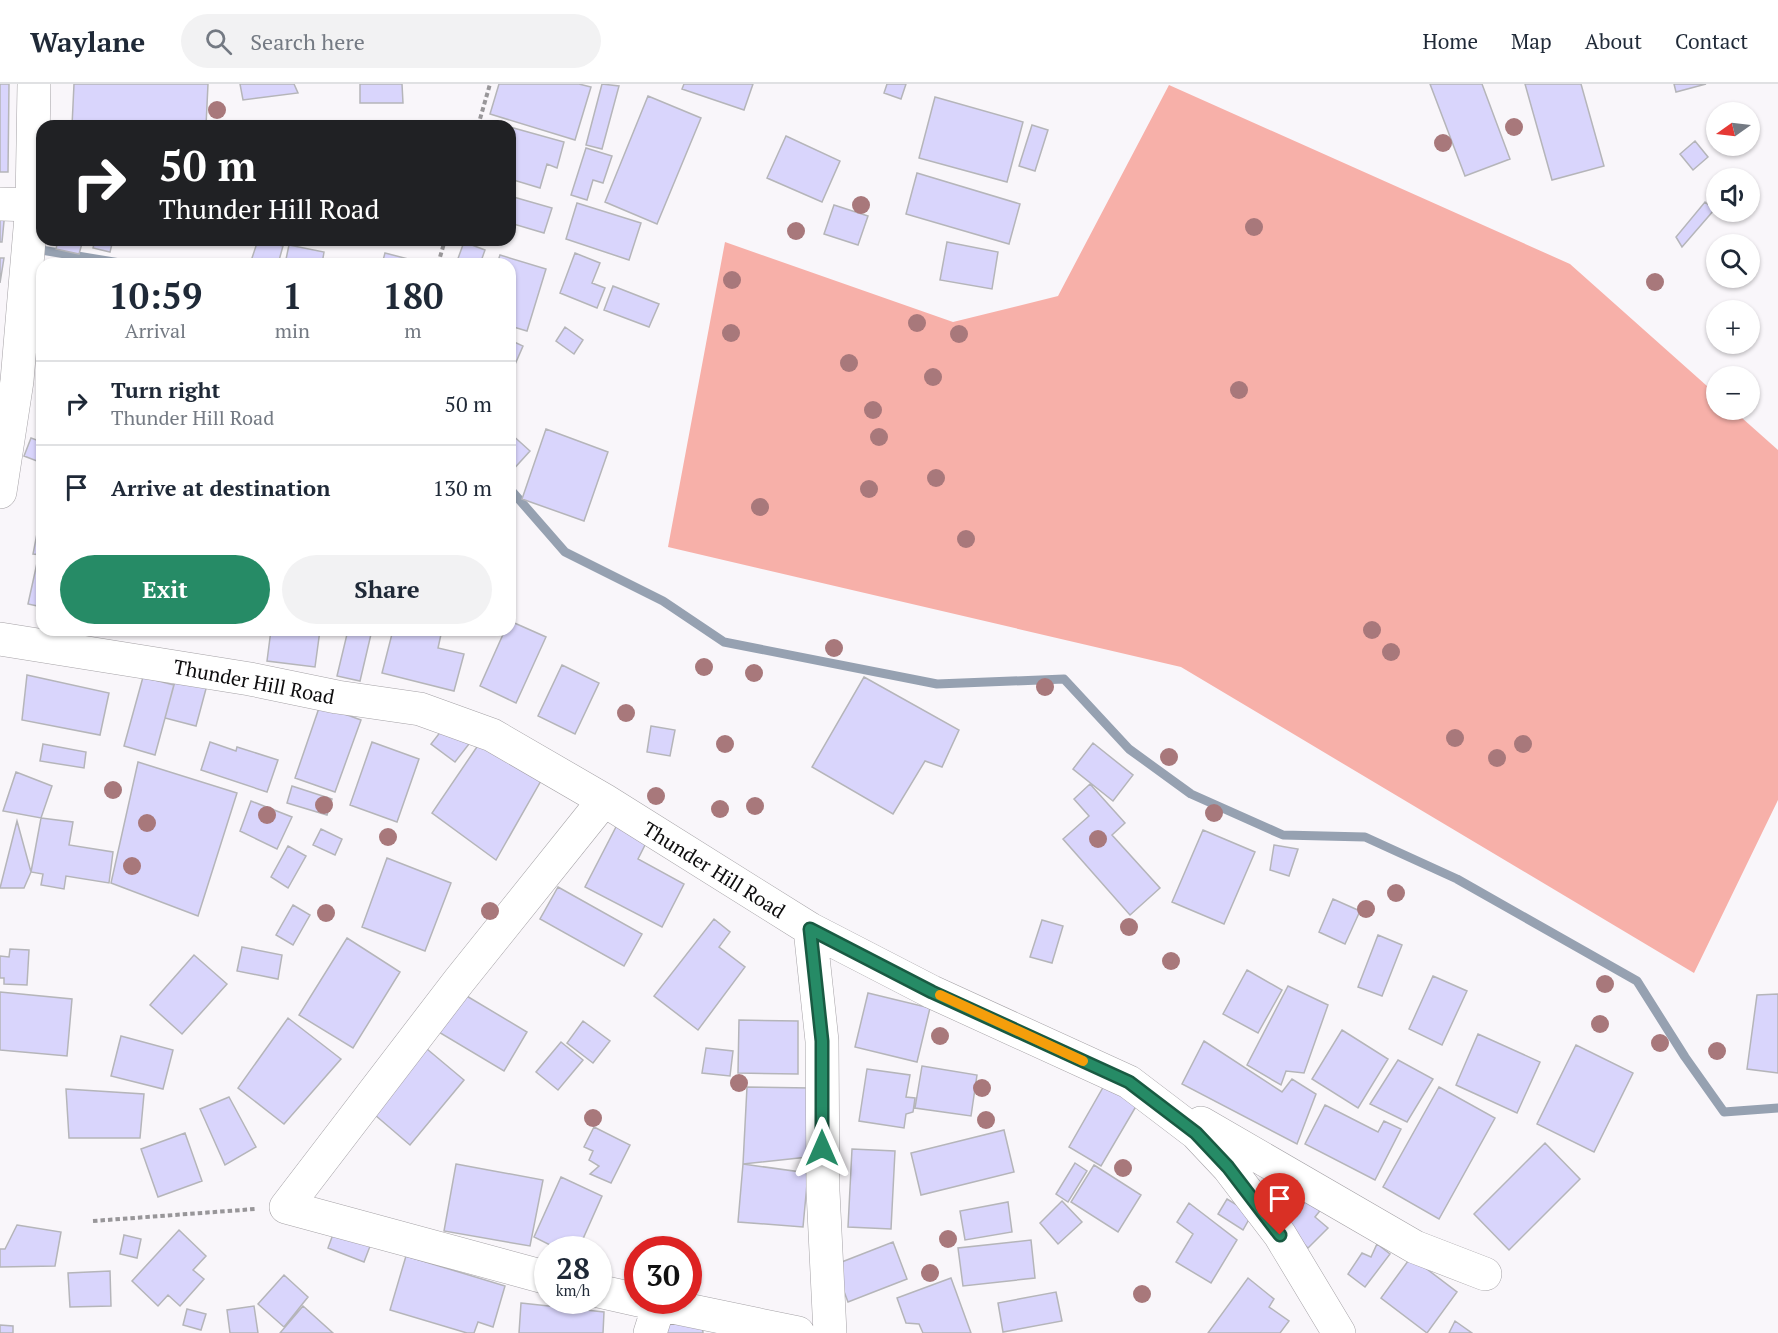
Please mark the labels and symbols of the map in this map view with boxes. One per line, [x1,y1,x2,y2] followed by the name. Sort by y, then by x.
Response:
[1706,102,1760,156] north arrow
[171,653,337,710] street label: Thunder Hill Road
[638,815,791,924] street label: Thunder Hill Road
[790,1116,854,1180] position arrow
[1254,1173,1305,1235] pin
[624,1236,702,1314] speed limit sign: 30

